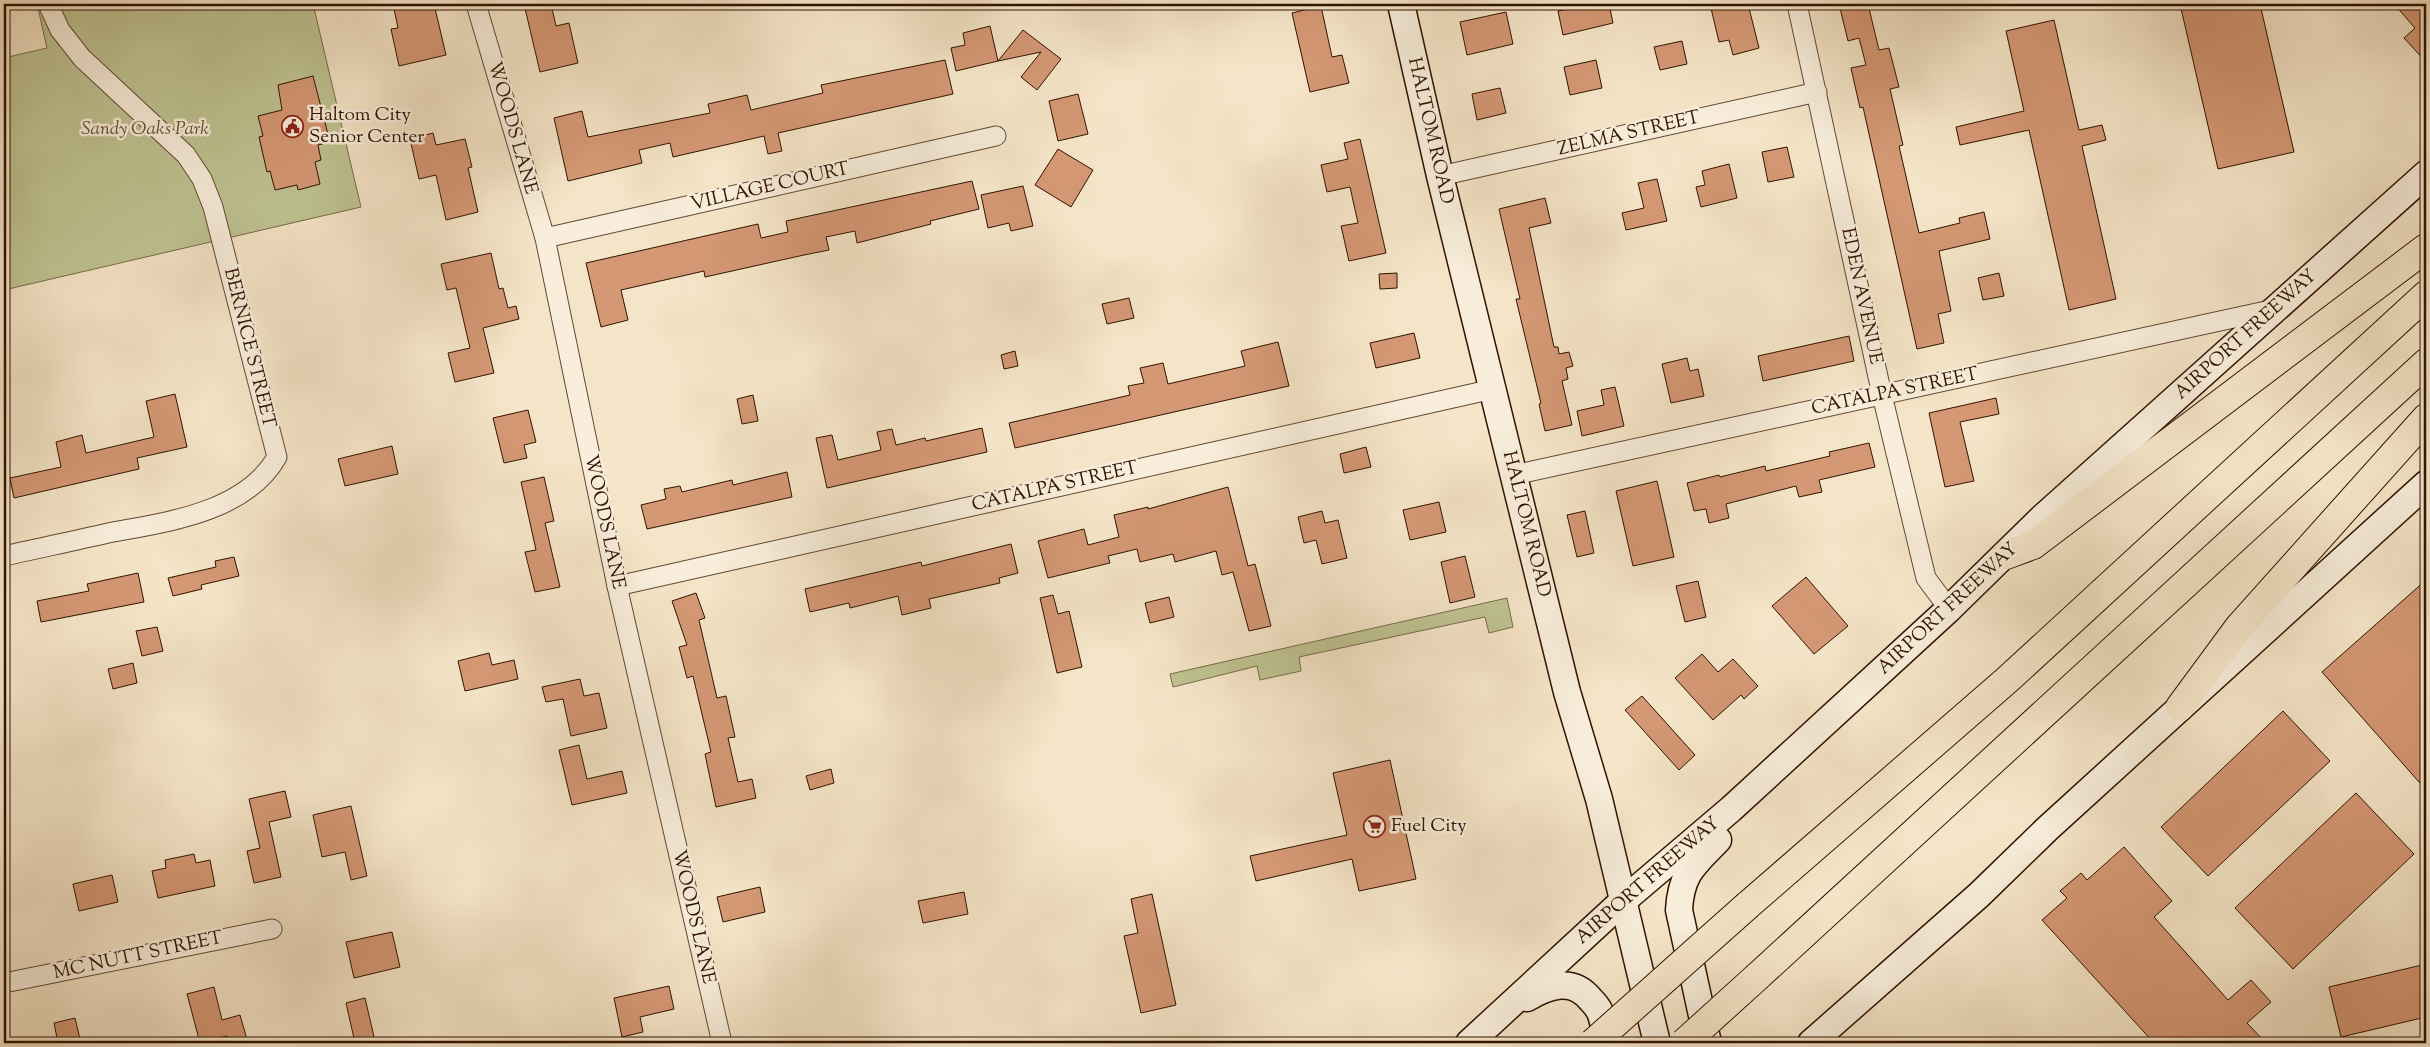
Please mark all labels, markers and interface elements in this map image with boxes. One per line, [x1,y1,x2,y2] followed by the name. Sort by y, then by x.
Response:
[1400,55,1460,207] street label: HALTOM ROAD
[480,58,544,198] street label: WOODS LANE
[309,102,424,151] place label: Haltom City Senior Center
[1555,105,1703,163] street label: ZELMA STREET
[281,114,305,138] public building icon: Haltom City Senior Center
[81,116,209,143] park label: Sandy Oaks Park
[688,156,852,218] street label: VILLAGE COURT
[1833,225,1889,367] street label: EDEN AVENUE
[2169,263,2323,406] street label: AIRPORT FREEWAY
[216,265,282,431] street label: BERNICE STREET
[1809,361,1981,423] street label: CATALPA STREET
[1495,448,1557,600] street label: HALTOM ROAD
[577,452,632,592] street label: WOODS LANE
[969,455,1141,519] street label: CATALPA STREET
[1872,536,2025,681] street label: AIRPORT FREEWAY
[1570,810,1726,951] street label: AIRPORT FREEWAY
[1391,813,1467,840] place label: Fuel City
[1363,814,1387,838] supermarket icon: Fuel City
[664,847,722,987] street label: WOODS LANE
[51,925,225,987] street label: MC NUTT STREET

